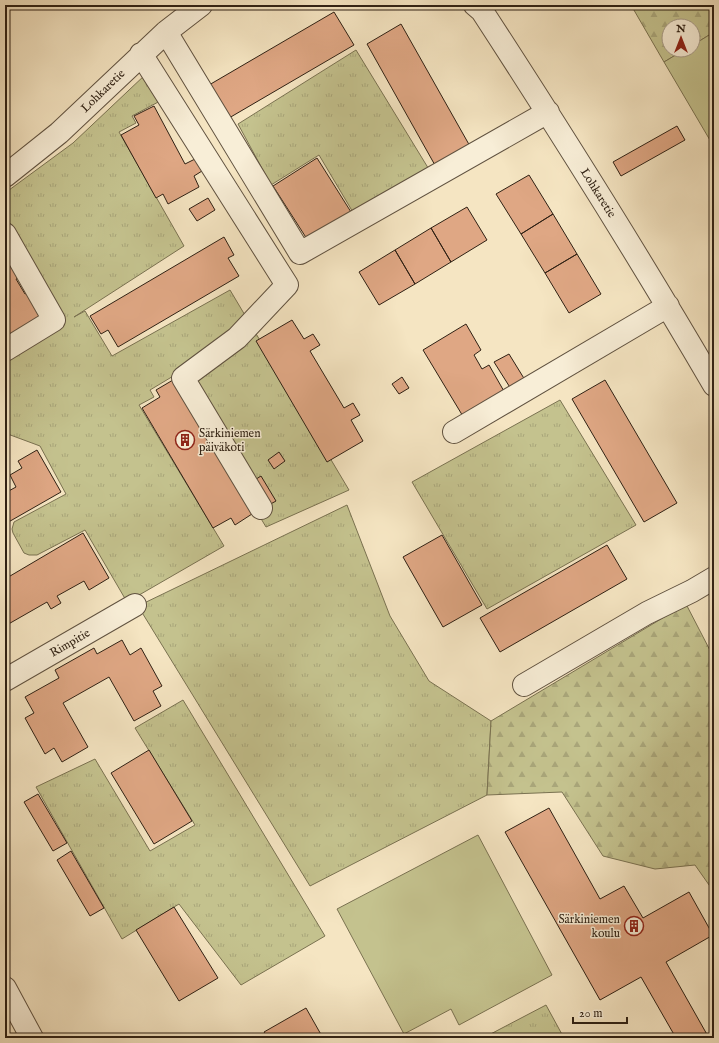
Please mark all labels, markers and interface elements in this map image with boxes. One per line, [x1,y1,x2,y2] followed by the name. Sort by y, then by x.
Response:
[661,18,701,58] north arrow
[675,22,686,36] text: N
[78,66,129,116] street label: Lohkaretie
[577,165,619,221] street label: Lohkaretie
[199,426,261,456] place label: Särkiniemen päiväkoti
[174,429,196,451] building icon: Särkiniemen päiväkoti
[47,625,94,661] street label: Rimpitie
[558,912,621,941] place label: Särkiniemen koulu
[623,915,645,937] building icon: Särkiniemen koulu
[573,999,627,1025] scale bar
[579,1006,602,1021] text: 20 m

